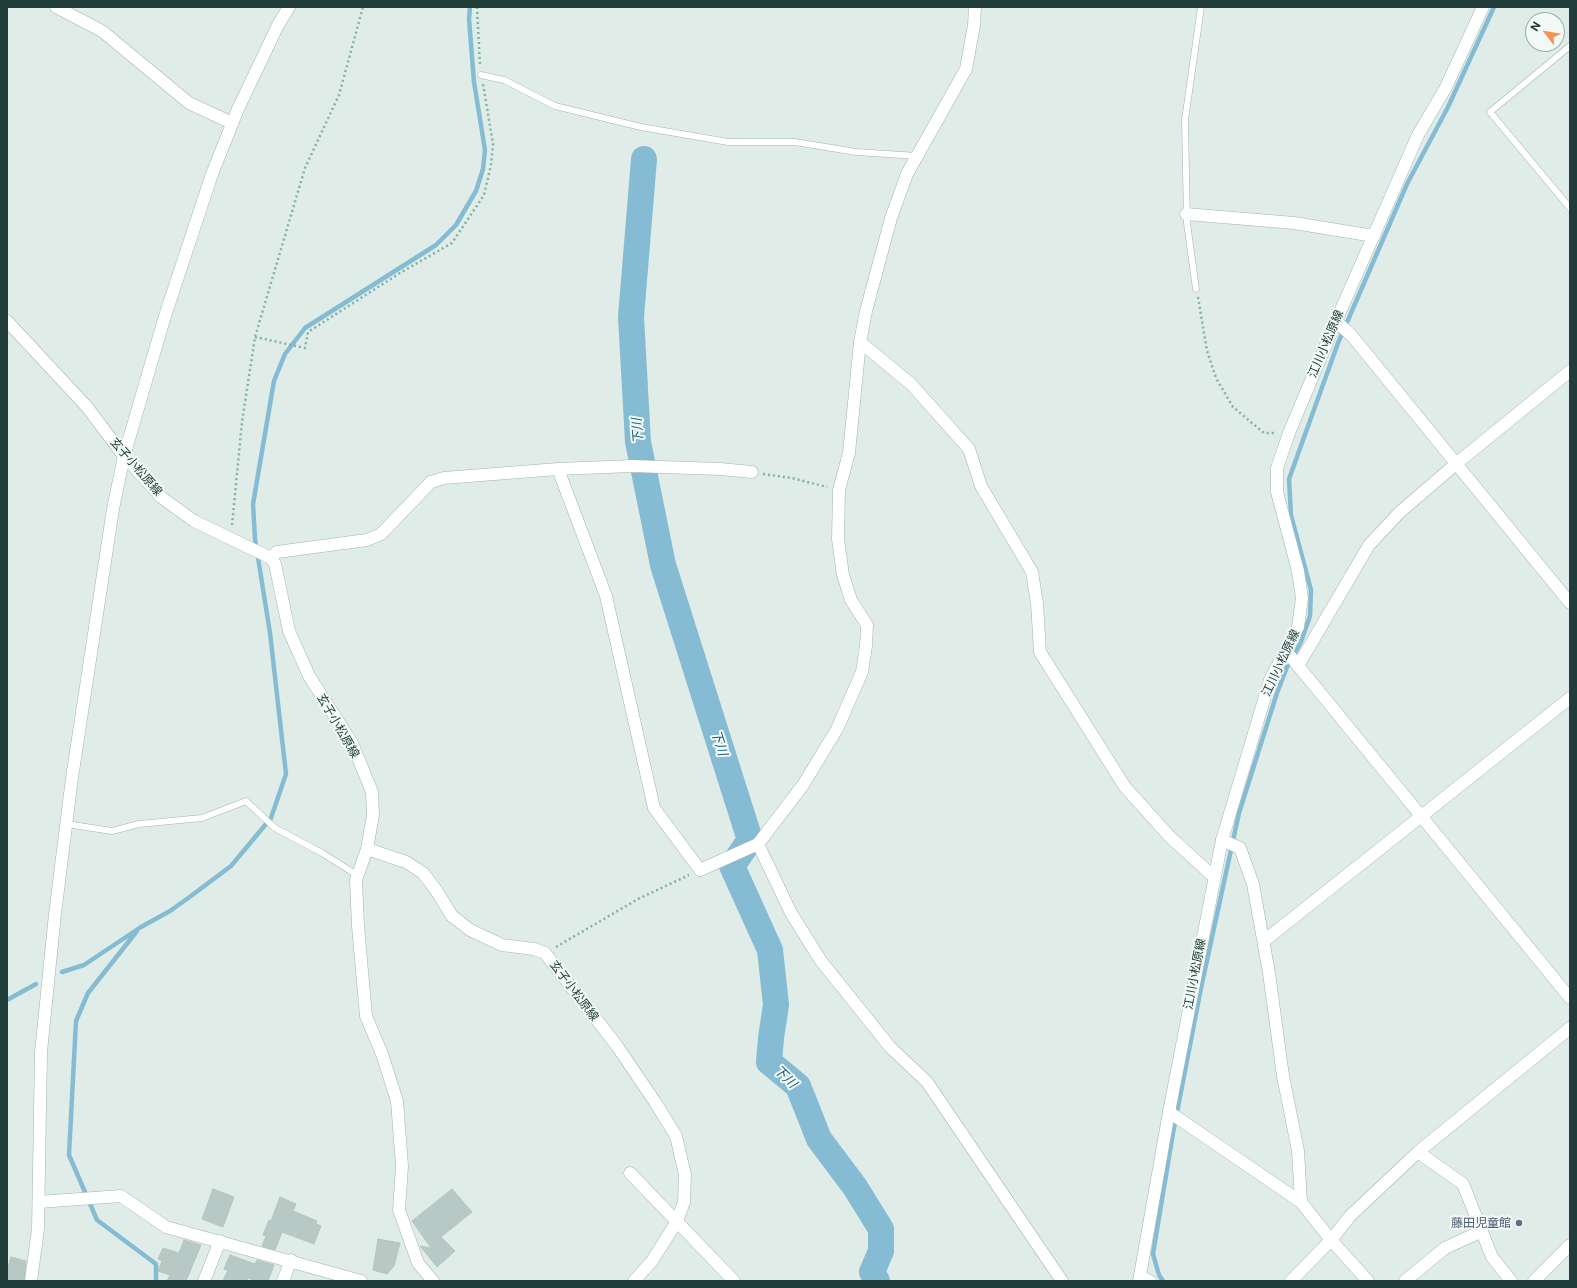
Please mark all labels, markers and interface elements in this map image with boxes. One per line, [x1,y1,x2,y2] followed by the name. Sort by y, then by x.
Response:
[1525,12,1565,52] north arrow
[1527,19,1544,34] text: N
[1305,308,1347,380] street label: 江川小松原線
[629,417,647,445] water label: 下川
[107,435,165,499] street label: 玄子小松原線
[1259,627,1303,699] street label: 江川小松原線
[314,691,362,761] street label: 玄子小松原線
[708,728,730,758] water label: 下川
[1181,937,1209,1011] street label: 江川小松原線
[547,958,601,1024] street label: 玄子小松原線
[770,1062,800,1092] water label: 下川
[1451,1216,1511,1230] place label: 藤田児童館
[1514,1218,1524,1228] marker: 藤田児童館

